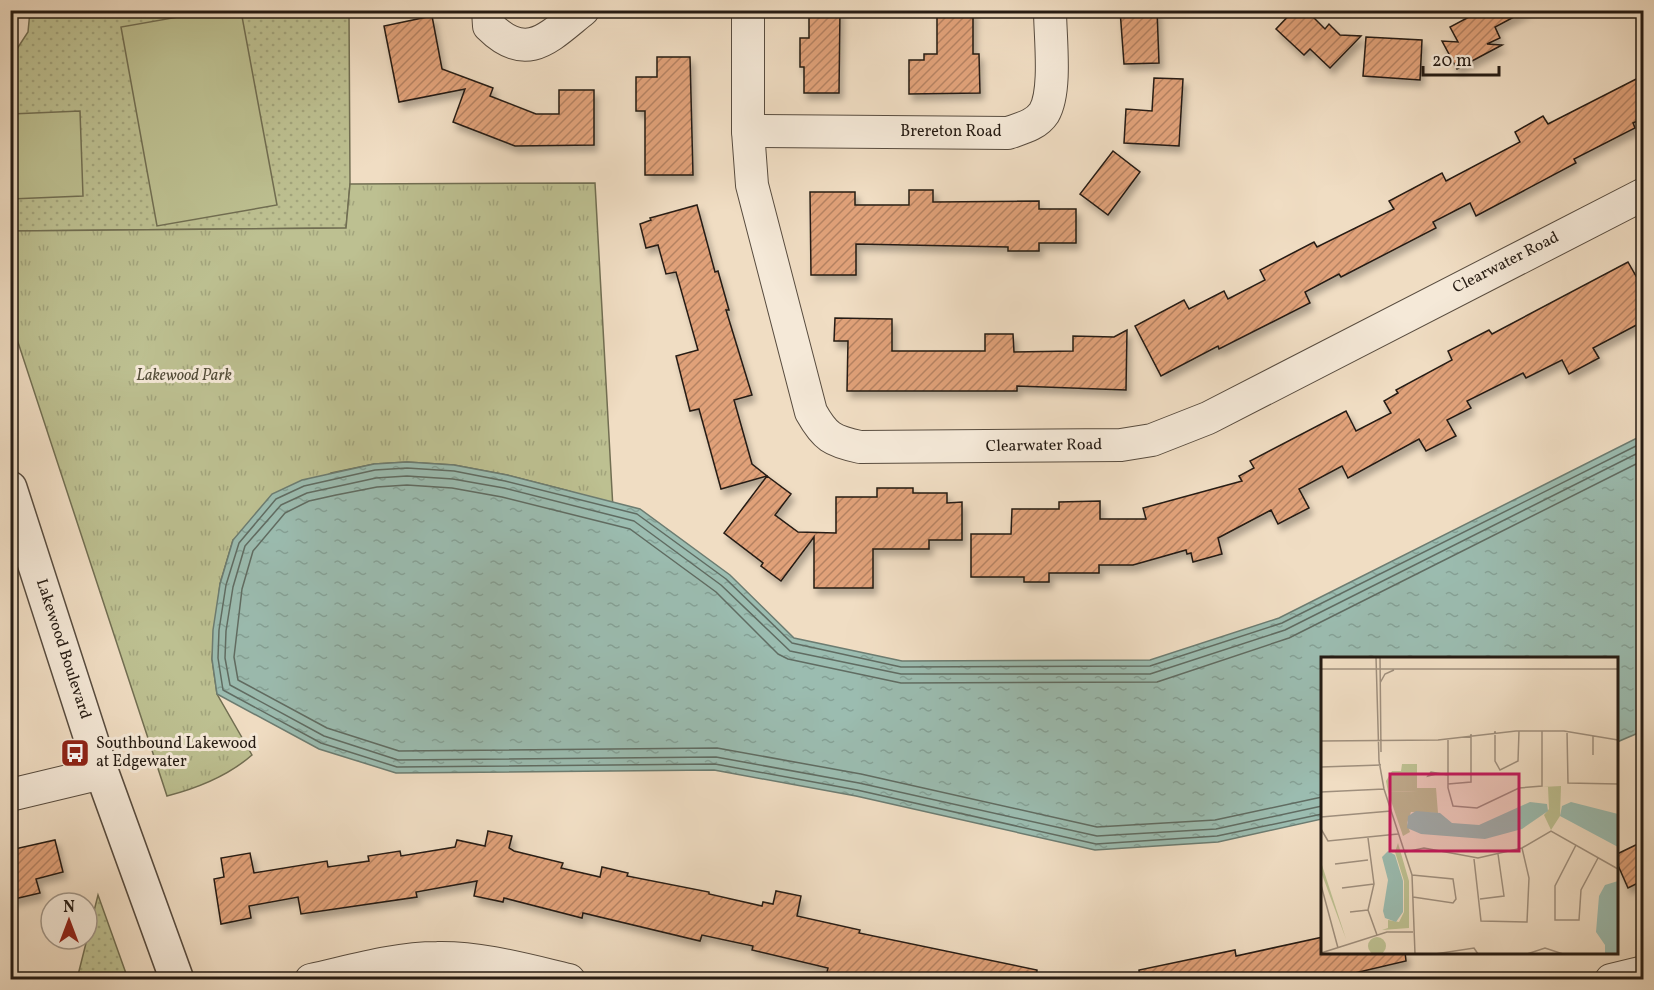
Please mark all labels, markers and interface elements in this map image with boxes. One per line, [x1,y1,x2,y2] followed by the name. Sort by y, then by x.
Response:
[1423,39,1500,77] scale bar
[1432,49,1472,74] text: 20 m
[900,121,1002,143] street label: Brereton Road
[1449,227,1563,299] street label: Clearwater Road
[136,365,232,387] park label: Lakewood Park
[985,434,1103,458] street label: Clearwater Road
[30,576,96,722] street label: Lakewood Boulevard
[1321,657,1618,954] inset map
[96,733,257,773] place label: Southbound Lakewood at Edgewater
[59,737,91,769] bus stop icon: Southbound Lakewood at Edgewater
[39,891,99,951] north arrow
[63,897,75,919] text: N

